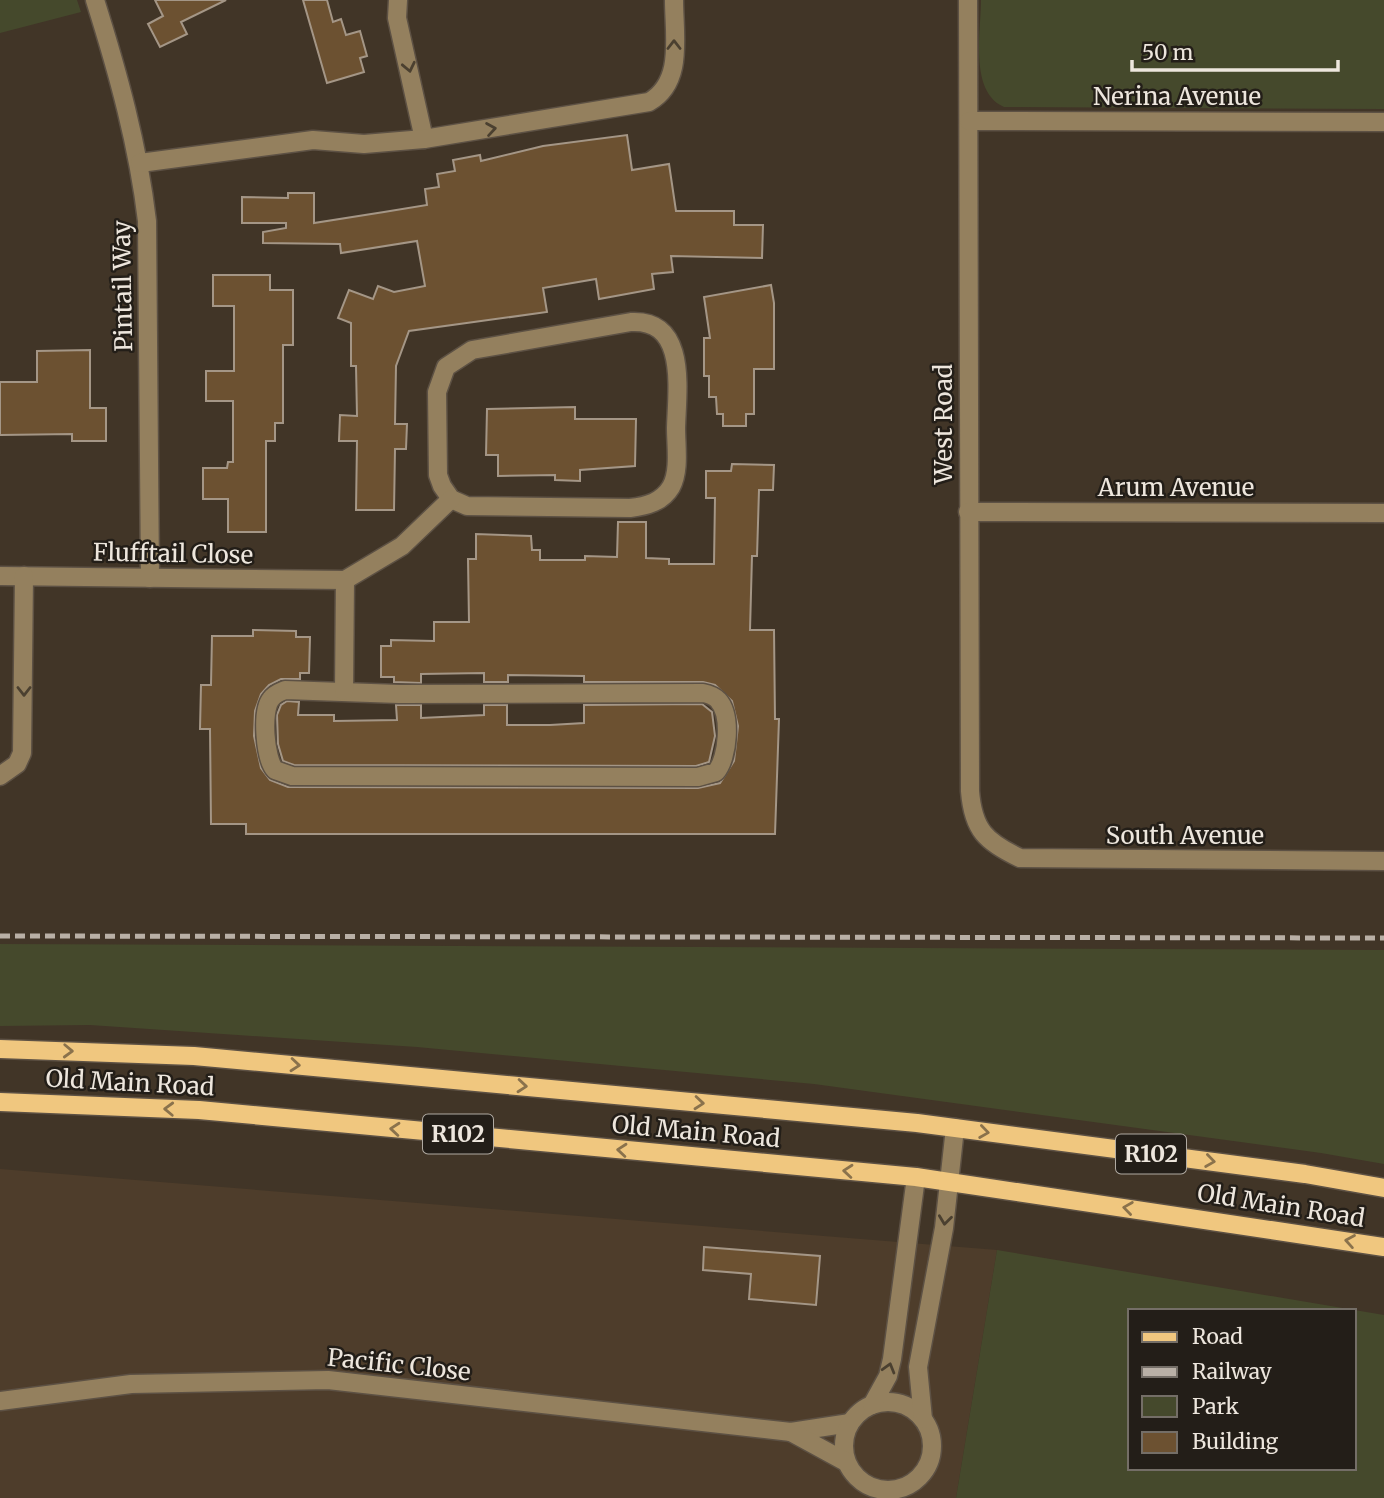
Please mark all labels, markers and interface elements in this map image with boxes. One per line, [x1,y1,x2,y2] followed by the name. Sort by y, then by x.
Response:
[1132,28,1338,72] scale bar
[666,39,682,50] one-way arrow
[1142,39,1193,66] text: 50 m
[401,61,416,73] one-way arrow
[1093,81,1261,112] street label: Nerina Avenue
[485,122,497,137] one-way arrow
[106,220,139,352] street label: Pintail Way
[928,364,959,485] street label: West Road
[1097,472,1254,503] street label: Arum Avenue
[93,537,253,570] street label: Flufftail Close
[16,686,32,697] one-way arrow
[1106,820,1264,851] street label: South Avenue
[63,1044,74,1059] one-way arrow
[290,1057,301,1072] one-way arrow
[45,1063,215,1102] street label: Old Main Road
[516,1078,527,1093] one-way arrow
[694,1095,705,1110] one-way arrow
[163,1101,174,1116] one-way arrow
[611,1109,782,1154] street label: Old Main Road
[423,1114,493,1154] road number: R102
[389,1121,401,1136] one-way arrow
[979,1124,990,1139] one-way arrow
[1116,1134,1186,1174] road number: R102
[616,1143,627,1158] one-way arrow
[1204,1154,1216,1169] one-way arrow
[842,1164,853,1179] one-way arrow
[1195,1177,1367,1234] street label: Old Main Road
[1122,1200,1134,1215] one-way arrow
[937,1214,952,1226] one-way arrow
[1344,1234,1356,1249] one-way arrow
[1128,1309,1356,1470] legend
[1192,1323,1243,1350] text: Road
[326,1342,472,1387] street label: Pacific Close
[1192,1358,1273,1385] text: Railway
[881,1362,896,1374] one-way arrow
[1192,1393,1239,1420] text: Park
[1192,1428,1279,1455] text: Building

